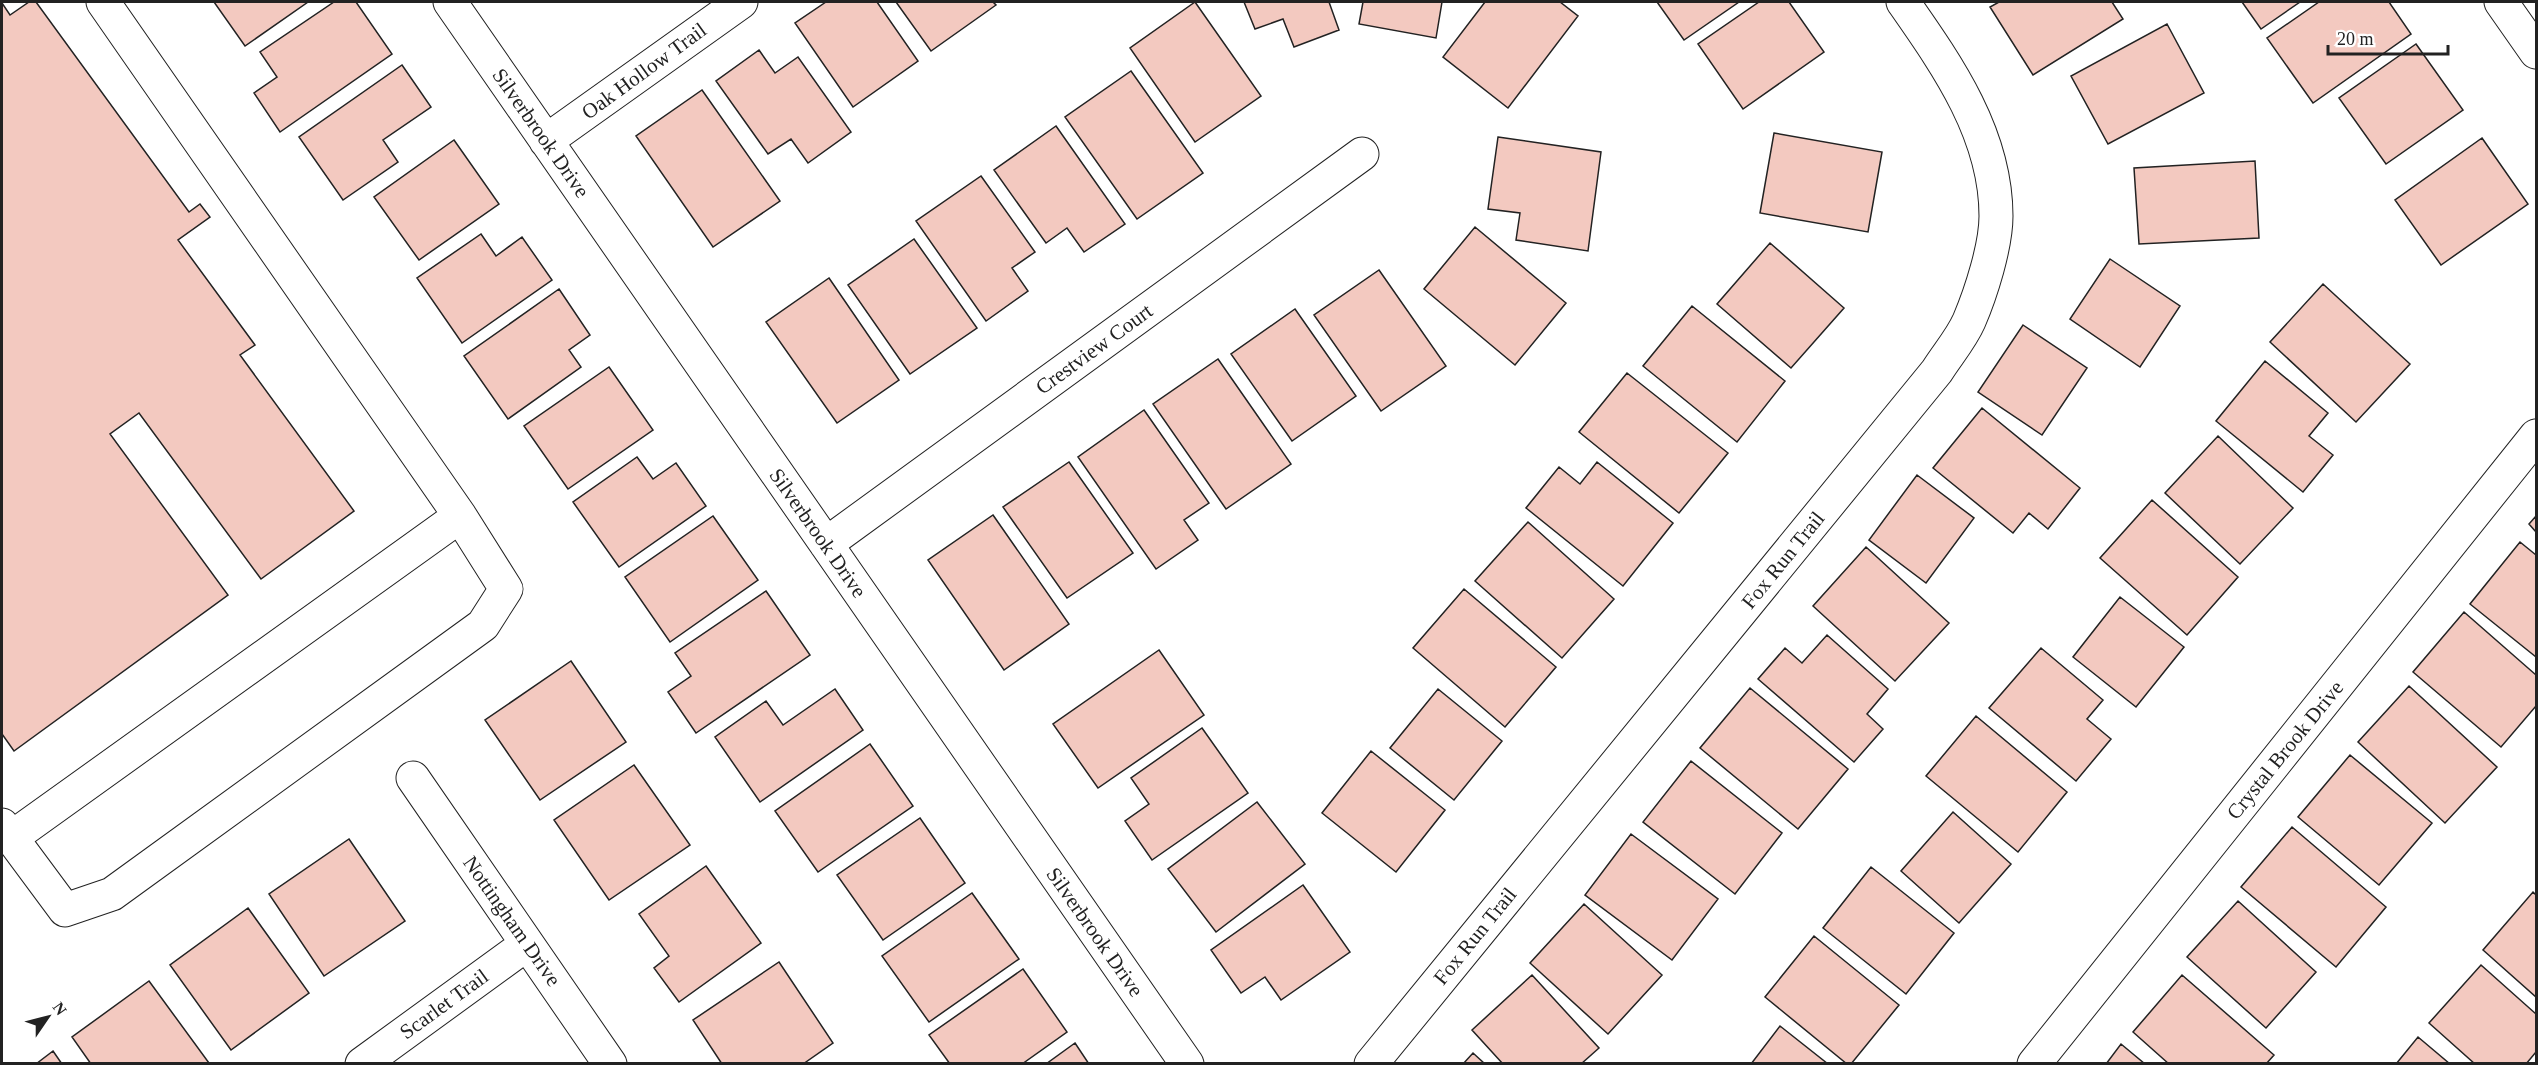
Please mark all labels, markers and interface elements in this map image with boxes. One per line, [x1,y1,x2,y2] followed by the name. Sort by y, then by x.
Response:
[577,18,711,124] street label: Oak Hollow Trail
[2328,18,2448,56] scale bar
[2337,29,2374,49] text: 20 m
[488,64,594,202] street label: Silverbrook Drive
[1031,299,1157,399] street label: Crestview Court
[765,464,871,602] street label: Silverbrook Drive
[1737,507,1830,613] street label: Fox Run Trail
[2222,676,2348,824] street label: Crystal Brook Drive
[458,851,566,991] street label: Nottingham Drive
[1042,863,1148,1001] street label: Silverbrook Drive
[1429,883,1522,989] street label: Fox Run Trail
[395,964,493,1044] street label: Scarlet Trail
[18,987,78,1047] north arrow
[50,999,70,1019] text: N

